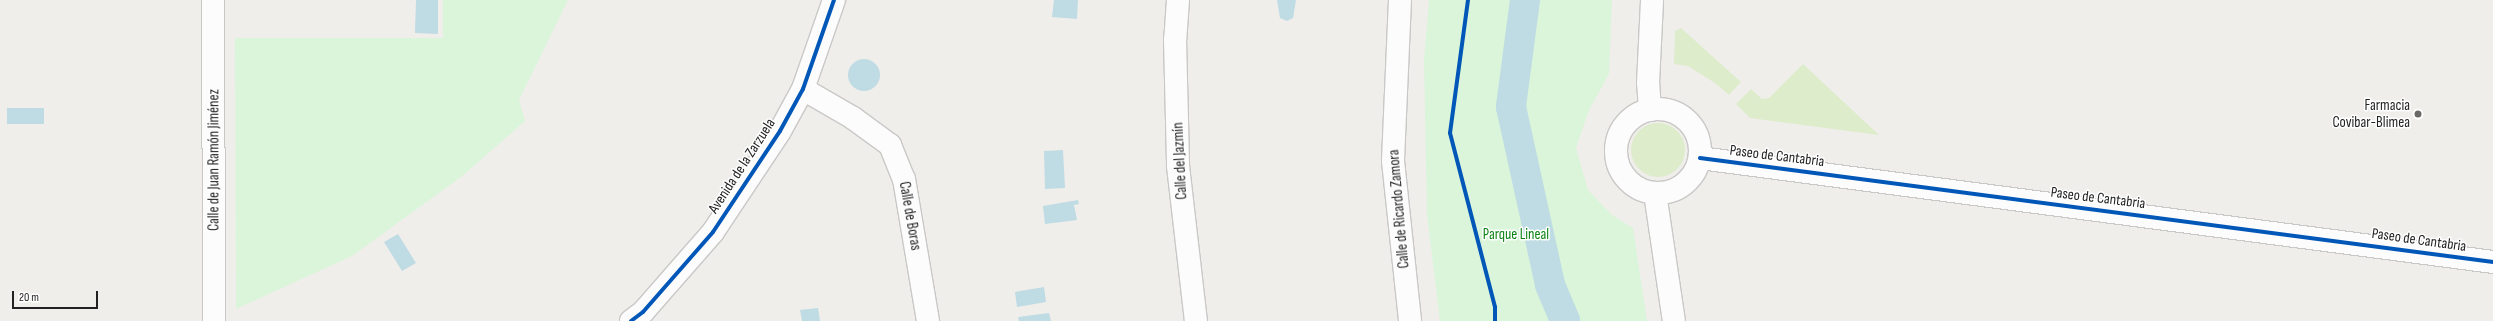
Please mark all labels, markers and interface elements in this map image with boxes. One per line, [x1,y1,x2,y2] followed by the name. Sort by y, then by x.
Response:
[205,89,223,231] street label: Calle de Juan Ramón Jiménez
[2332,96,2410,131] place label: Farmacia Covibar-Blimea
[2413,109,2423,119] marker: Farmacia Covibar-Blimea
[705,115,779,217] street label: Avenida de la Zarzuela
[1169,122,1191,200] street label: Calle del Jazmín
[1729,141,1825,171] street label: Paseo de Cantabria
[1385,149,1413,269] street label: Calle de Ricardo Zamora
[895,180,925,252] street label: Calle de Boras
[2050,183,2146,213] street label: Paseo de Cantabria
[2371,224,2467,256] street label: Paseo de Cantabria
[1483,226,1549,244] park label: Parque Lineal
[14,283,100,309] scale bar
[19,290,39,305] text: 20 m

